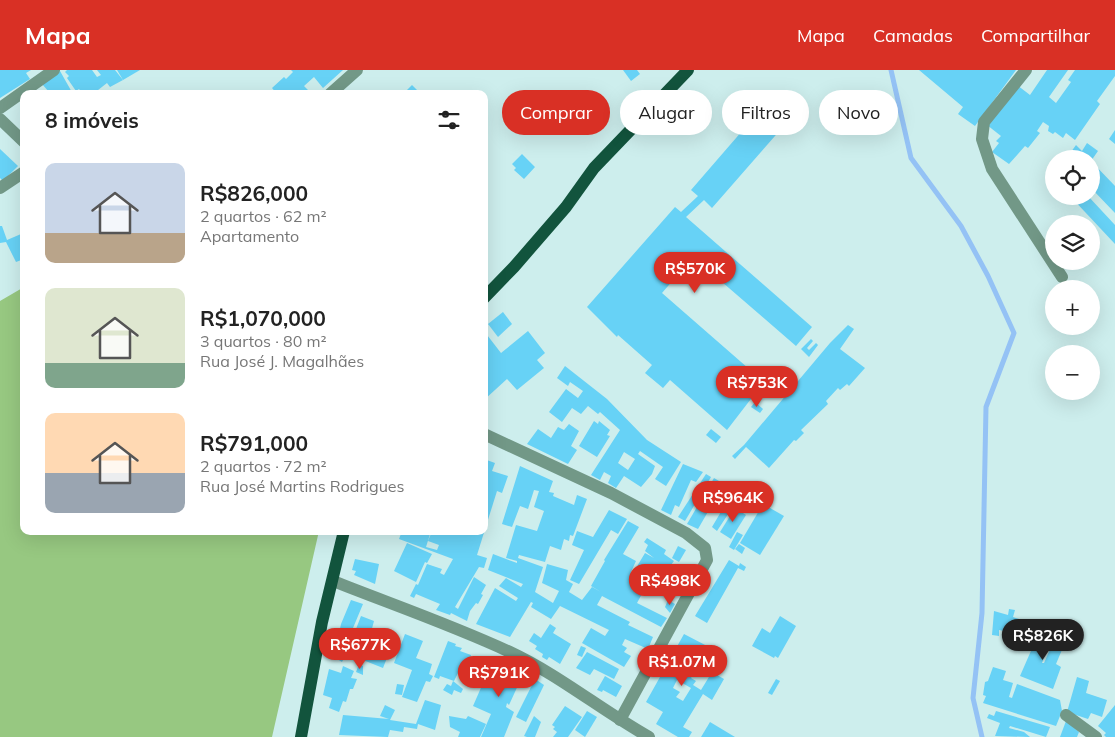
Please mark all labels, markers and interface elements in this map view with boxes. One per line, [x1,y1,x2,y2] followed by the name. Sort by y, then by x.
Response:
[25,20,91,50] text: Mapa
[797,24,845,47] text: Mapa
[873,24,953,47] text: Camadas
[981,24,1090,47] text: Compartilhar
[502,90,610,135] chip: Comprar
[620,90,712,135] chip: Alugar
[722,90,809,135] chip: Filtros
[819,90,898,135] chip: Novo
[435,106,463,134] icon: filters
[45,107,139,133] text: 8 imóveis
[1045,150,1100,400] map controls
[1045,150,1100,205] button: locate
[200,180,308,206] text: R$826,000
[85,183,145,243] icon: home
[200,206,327,226] text: 2 quartos · 62 m²
[1045,215,1100,270] button: layers
[200,226,299,246] text: Apartamento
[654,252,736,294] pin: R$570K
[665,258,725,278] text: R$570K
[1045,280,1100,335] button: +
[200,305,326,331] text: R$1,070,000
[85,308,145,368] icon: home
[200,331,327,351] text: 3 quartos · 80 m²
[1045,345,1100,400] button: −
[200,351,364,371] text: Rua José J. Magalhães
[716,366,798,408] pin: R$753K
[727,372,787,392] text: R$753K
[200,430,308,456] text: R$791,000
[85,433,145,493] icon: home
[200,456,327,476] text: 2 quartos · 72 m²
[200,476,405,496] text: Rua José Martins Rodrigues
[692,480,774,523] pin: R$964K
[703,487,763,507] text: R$964K
[629,564,711,606] pin: R$498K
[640,570,700,590] text: R$498K
[1002,618,1084,661] pin: R$826K
[1013,625,1073,645] text: R$826K
[319,628,401,670] pin: R$677K
[330,634,390,654] text: R$677K
[636,644,728,687] pin: R$1.07M
[648,651,716,671] text: R$1.07M
[458,656,540,698] pin: R$791K
[469,662,529,682] text: R$791K

